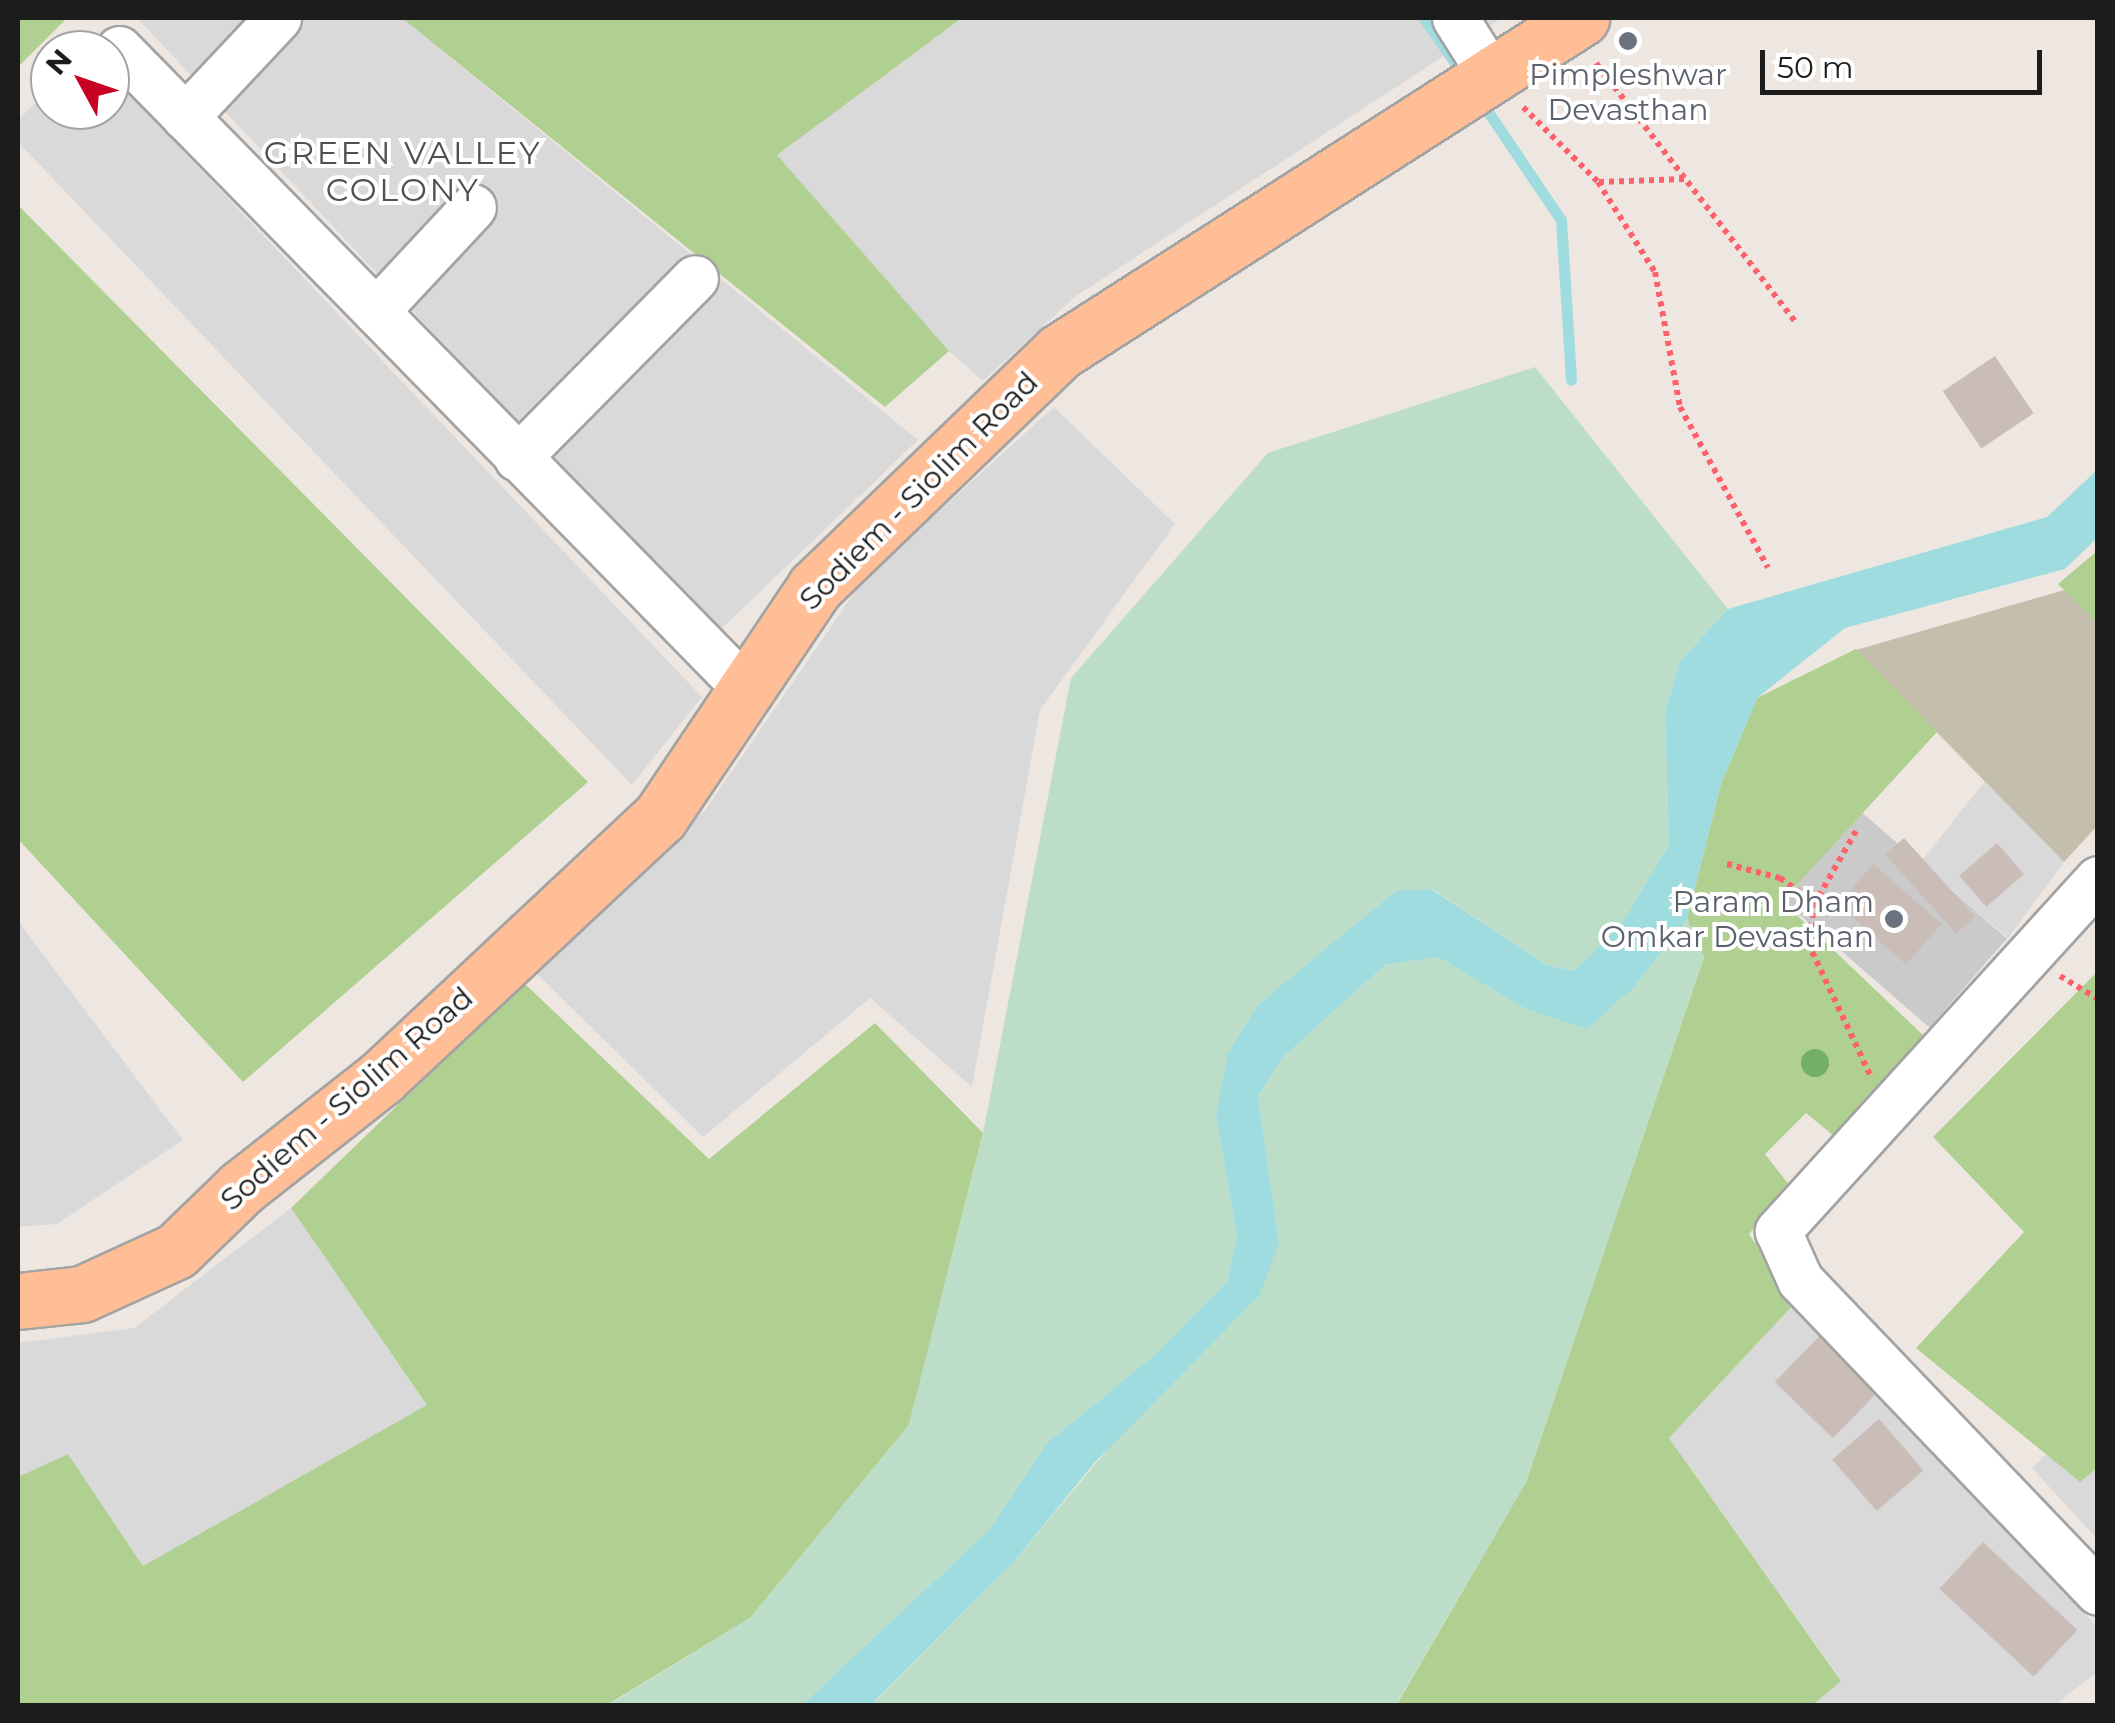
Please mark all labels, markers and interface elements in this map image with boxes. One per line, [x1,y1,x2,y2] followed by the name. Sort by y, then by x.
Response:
[30,30,130,130] north arrow
[1617,30,1639,52] marker: Pimpleshwar Devasthan
[1765,30,2048,92] scale bar
[38,42,79,82] text: N
[1777,49,1854,86] text: 50 m
[1529,57,1727,128] place label: Pimpleshwar Devasthan
[264,135,542,210] district label: GREEN VALLEY COLONY
[792,364,1046,618] street label: Sodiem - Siolim Road
[1601,884,1874,954] place label: Param Dham Omkar Devasthan
[1883,908,1905,930] marker: Param Dham Omkar Devasthan
[214,980,480,1218] street label: Sodiem - Siolim Road

